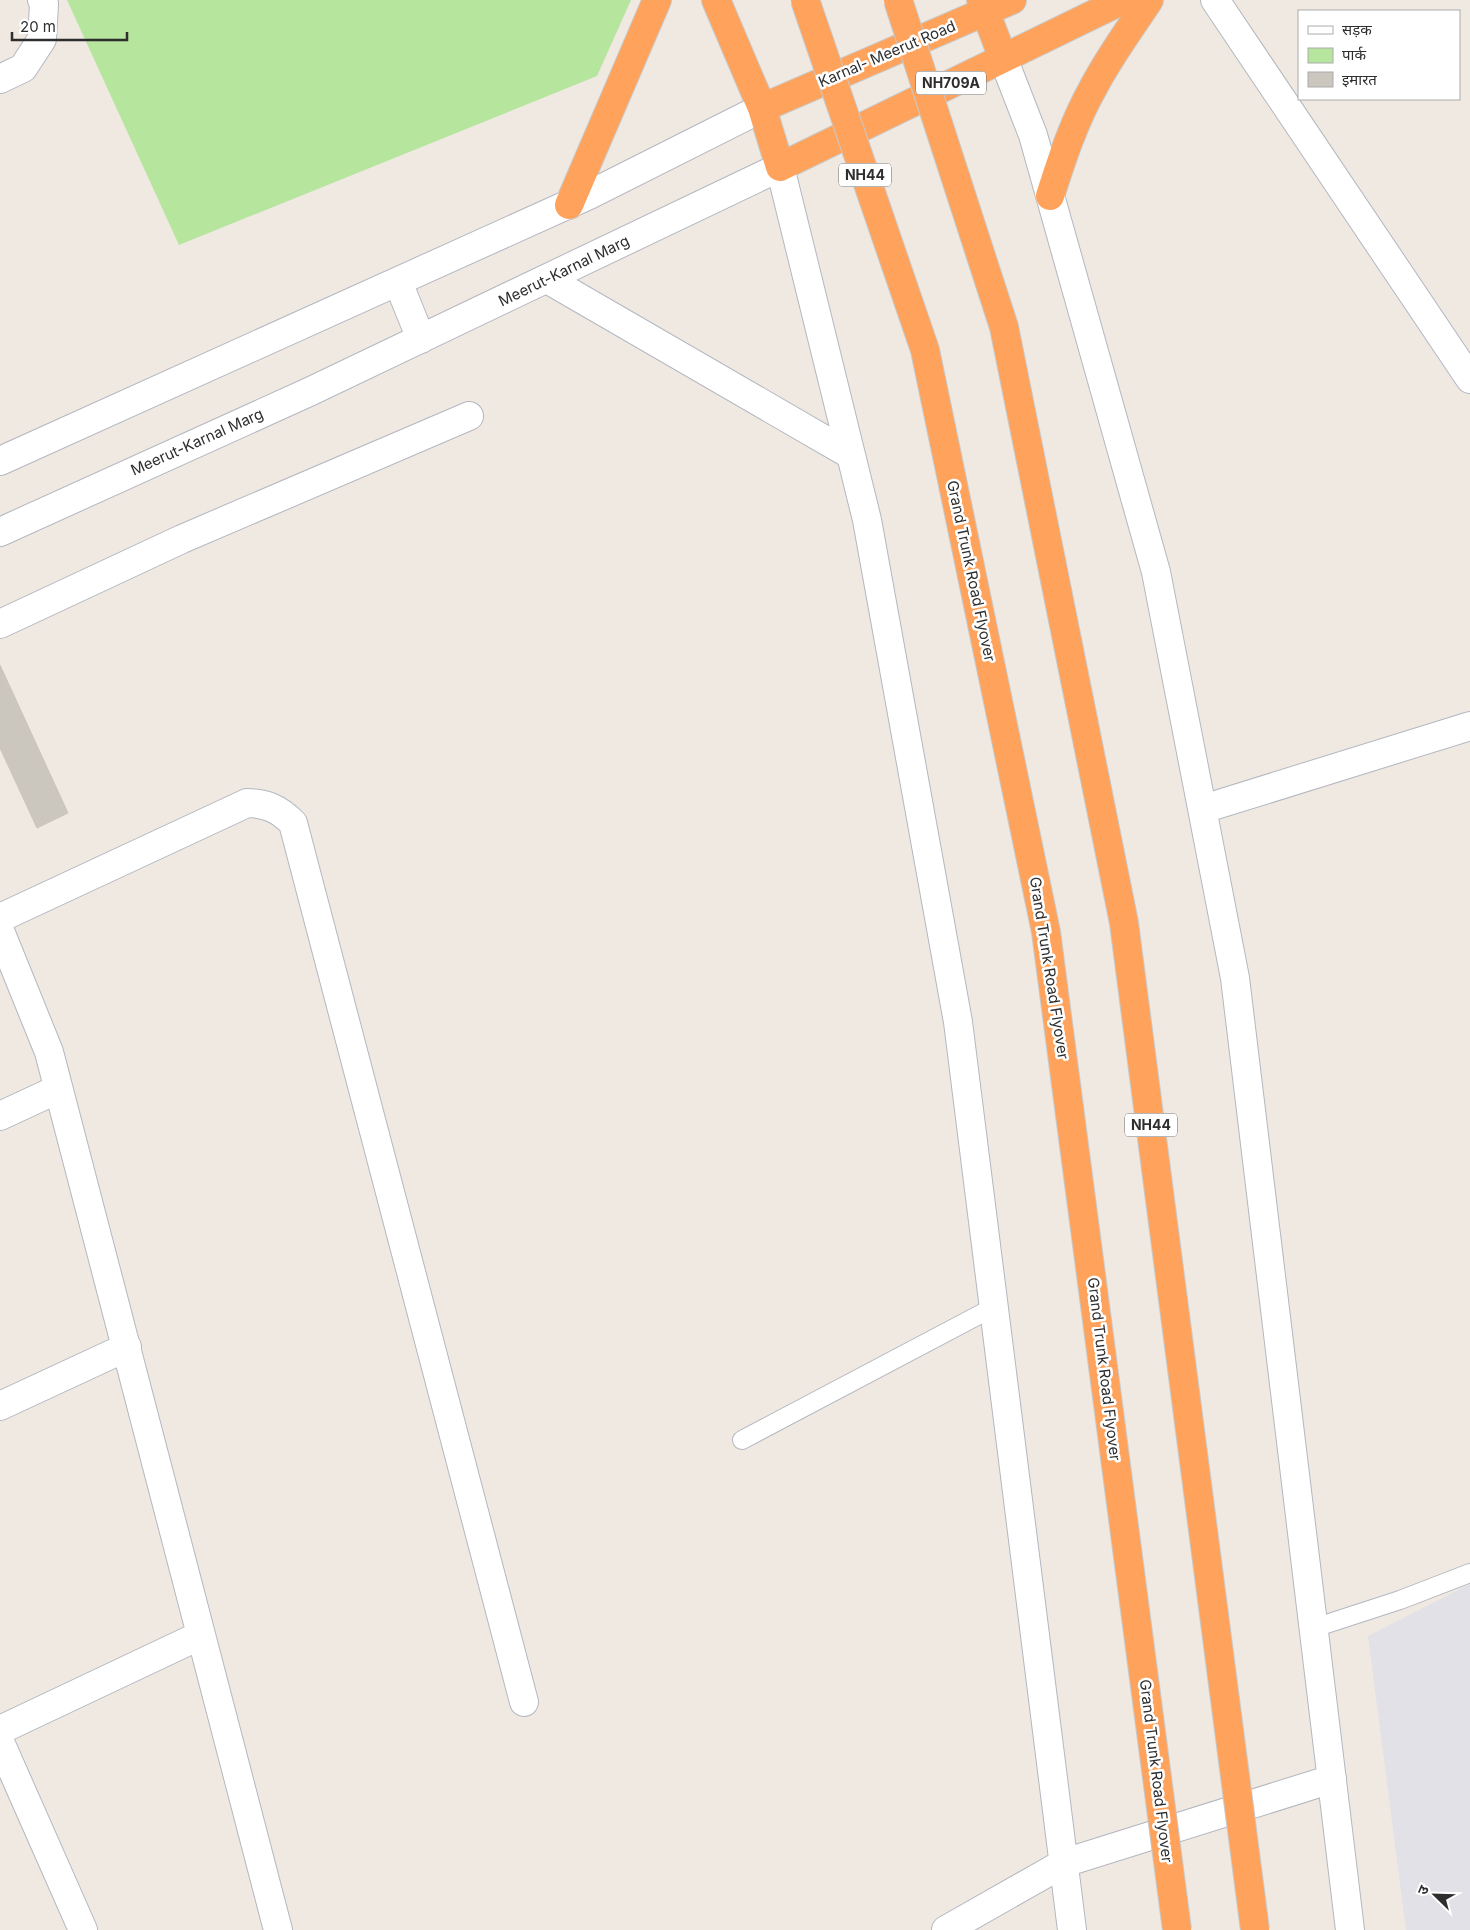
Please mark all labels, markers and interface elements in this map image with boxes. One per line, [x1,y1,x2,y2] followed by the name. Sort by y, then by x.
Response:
[12,10,128,42] scale bar
[1298,10,1460,100] legend
[815,16,958,91] street label: Karnal- Meerut Road
[20,17,56,36] text: 20 m
[1342,20,1372,39] text: सड़क
[1342,45,1366,64] text: पार्क
[1342,70,1377,89] text: इमारत
[916,72,986,95] road number: NH709A
[839,164,891,186] road number: NH44
[495,231,632,310] street label: Meerut-Karnal Marg
[128,404,266,479] street label: Meerut-Karnal Marg
[943,479,1000,663] street label: Grand Trunk Road Flyover
[1026,875,1073,1061] street label: Grand Trunk Road Flyover
[1125,1114,1177,1136] road number: NH44
[1084,1276,1125,1462] street label: Grand Trunk Road Flyover
[1136,1678,1177,1864] street label: Grand Trunk Road Flyover
[1410,1870,1460,1920] north arrow
[1413,1882,1432,1897] text: उ

